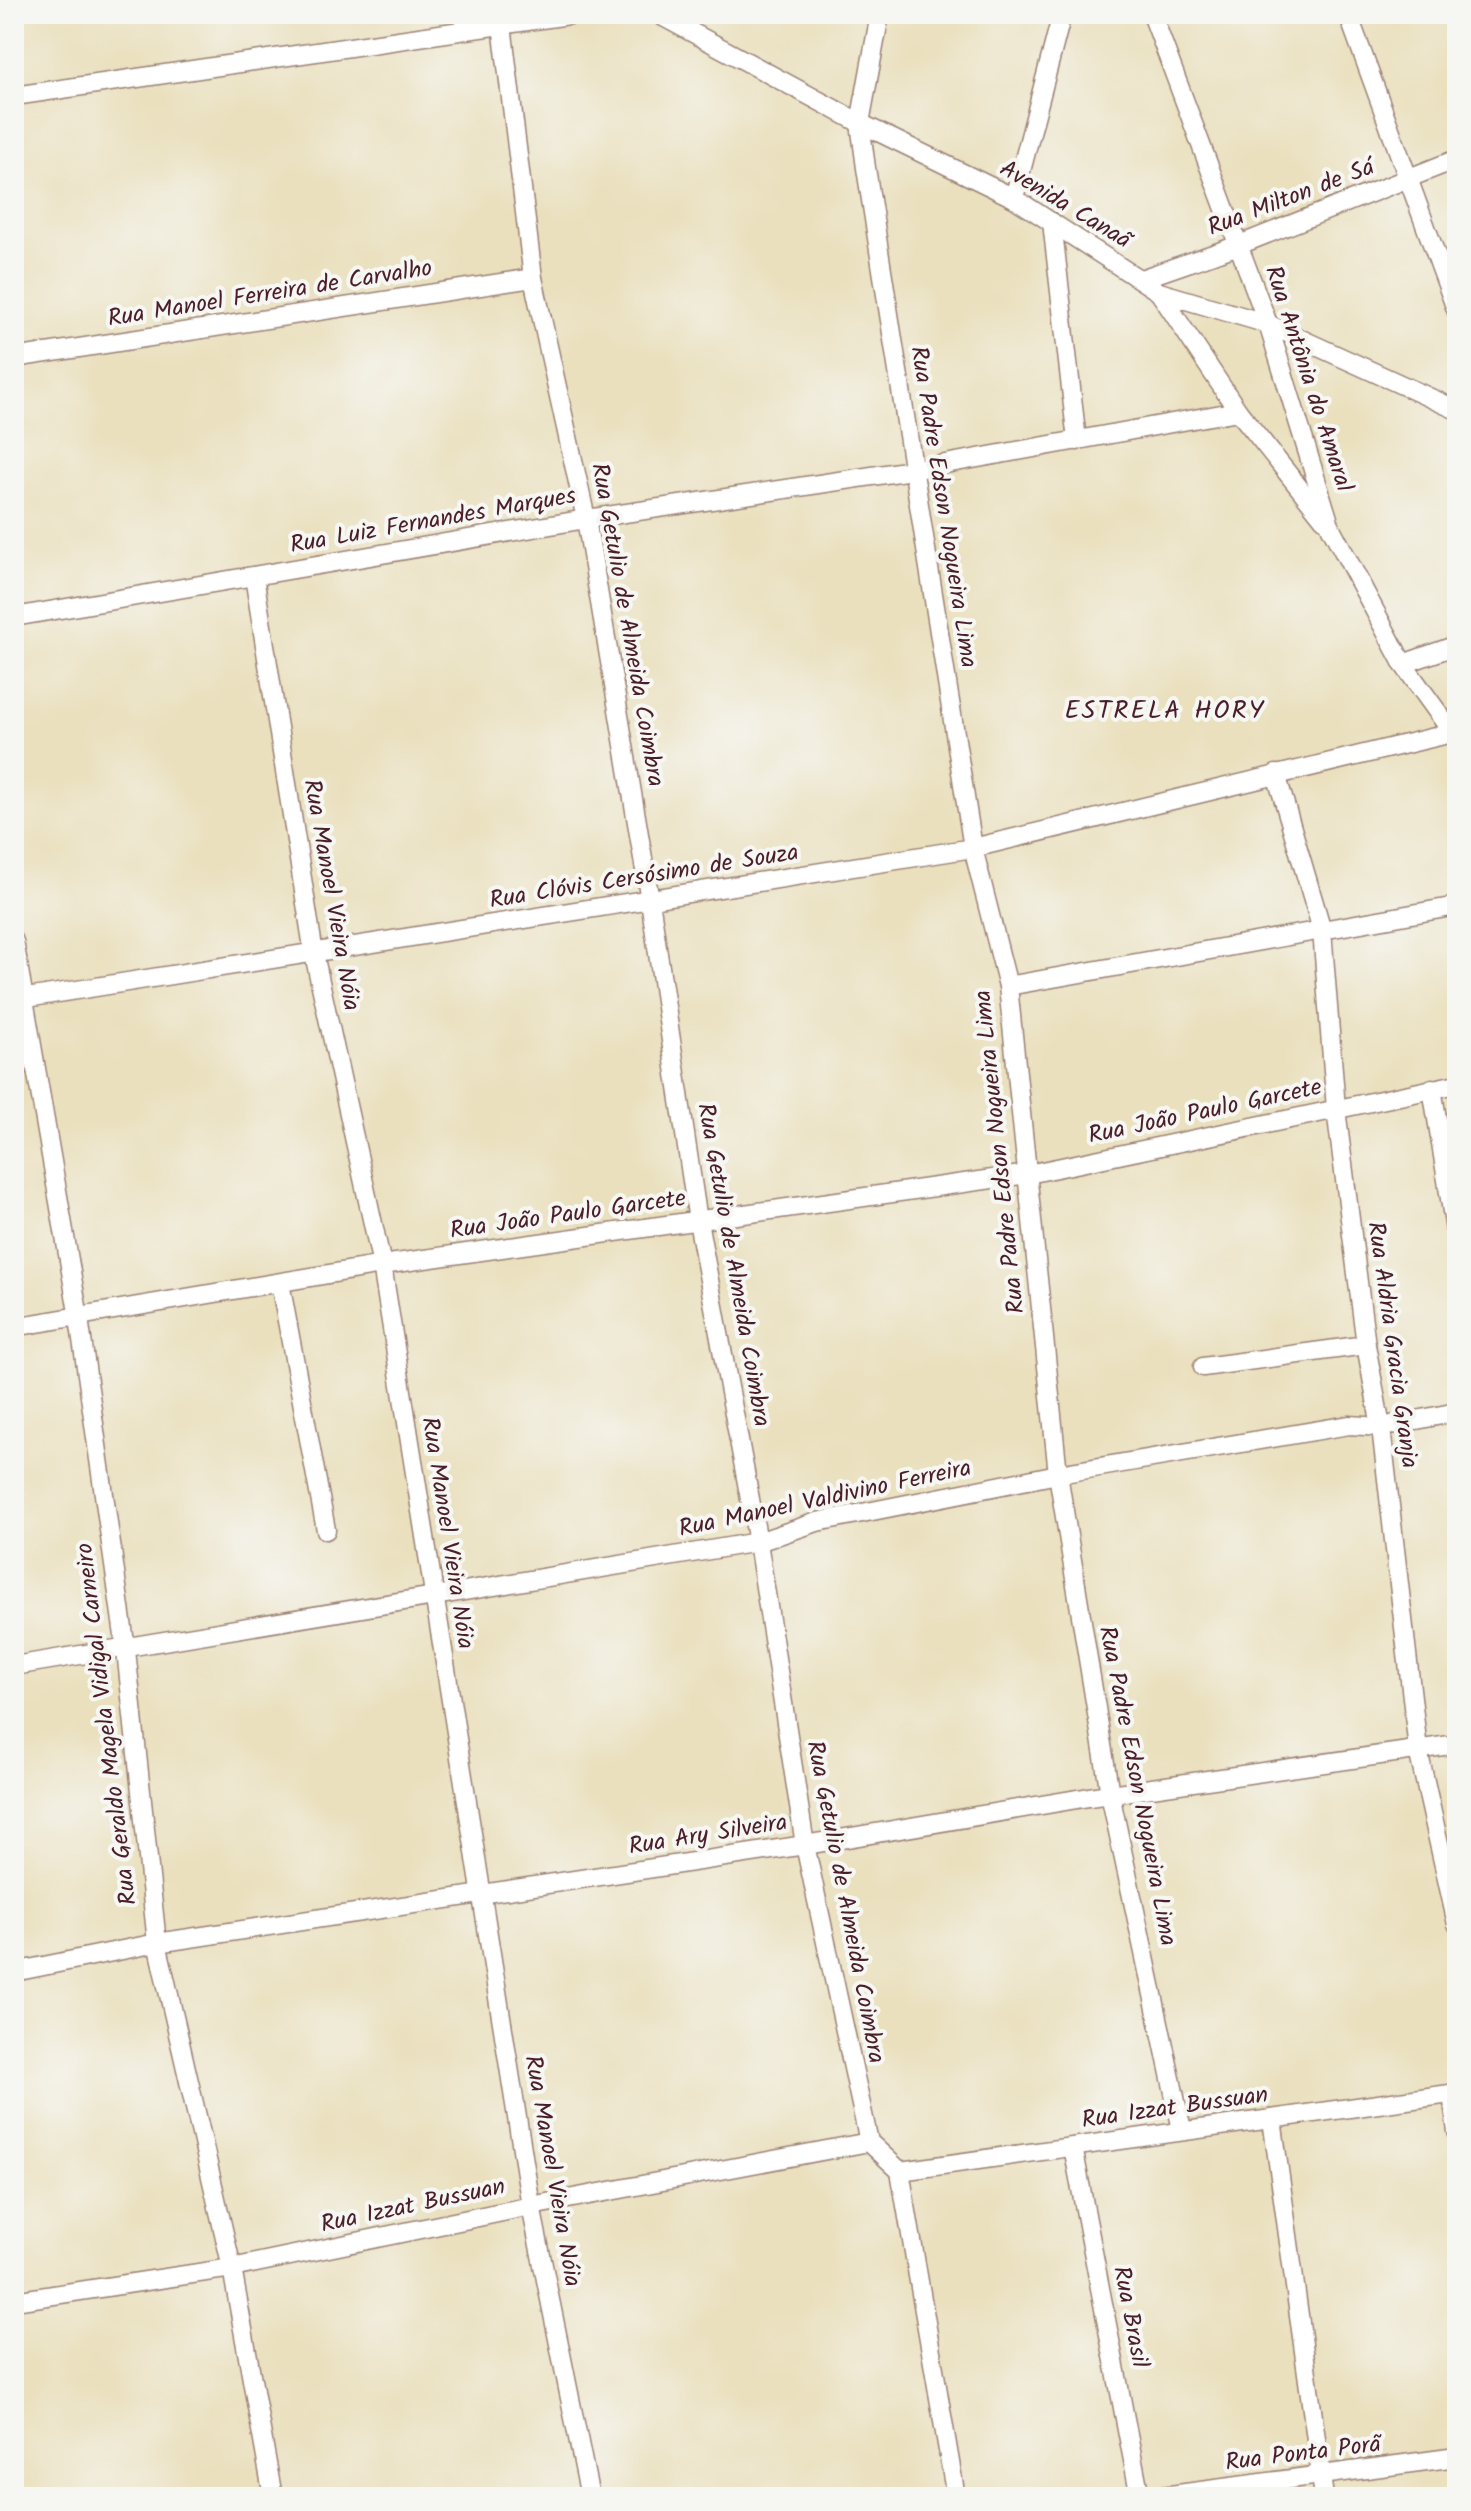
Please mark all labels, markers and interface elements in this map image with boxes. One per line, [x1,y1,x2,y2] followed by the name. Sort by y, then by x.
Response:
[1202,147,1383,248] street label: Rua Milton de Sá
[992,150,1141,261] street label: Avenida Canaã
[105,249,435,339] street label: Rua Manoel Ferreira de Carvalho
[1253,261,1363,497] street label: Rua Antônia do Amaral
[898,343,988,671] street label: Rua Padre Edson Nogueira Lima
[579,460,675,790] street label: Rua Getulio de Almeida Coimbra
[287,477,579,565] street label: Rua Luiz Fernandes Marques
[1064,690,1266,732] district label: ESTRELA HORY
[291,776,371,1014] street label: Rua Manoel Vieira Nóia
[487,833,801,921] street label: Rua Clóvis Cersósimo de Souza
[964,988,1036,1316] street label: Rua Padre Edson Nogueira Lima
[1085,1068,1326,1156] street label: Rua João Paulo Garcete
[685,1100,781,1430] street label: Rua Getulio de Almeida Coimbra
[447,1179,689,1251] street label: Rua João Paulo Garcete
[1355,1219,1429,1471] street label: Rua Aldria Gracia Granja
[409,1414,485,1652] street label: Rua Manoel Vieira Nóia
[675,1449,975,1549] street label: Rua Manoel Valdivino Ferreira
[65,1541,149,1907] street label: Rua Geraldo Magela Vidigal Carneiro
[1087,1623,1187,1949] street label: Rua Padre Edson Nogueira Lima
[795,1737,895,2067] street label: Rua Getulio de Almeida Coimbra
[626,1803,790,1867] street label: Rua Ary Silveira
[512,2052,592,2290] street label: Rua Manoel Vieira Nóia
[1079,2076,1271,2140] street label: Rua Izzat Bussuan
[317,2167,509,2245] street label: Rua Izzat Bussuan
[1101,2263,1159,2371] street label: Rua Brasil
[1223,2425,1386,2483] street label: Rua Ponta Porã

